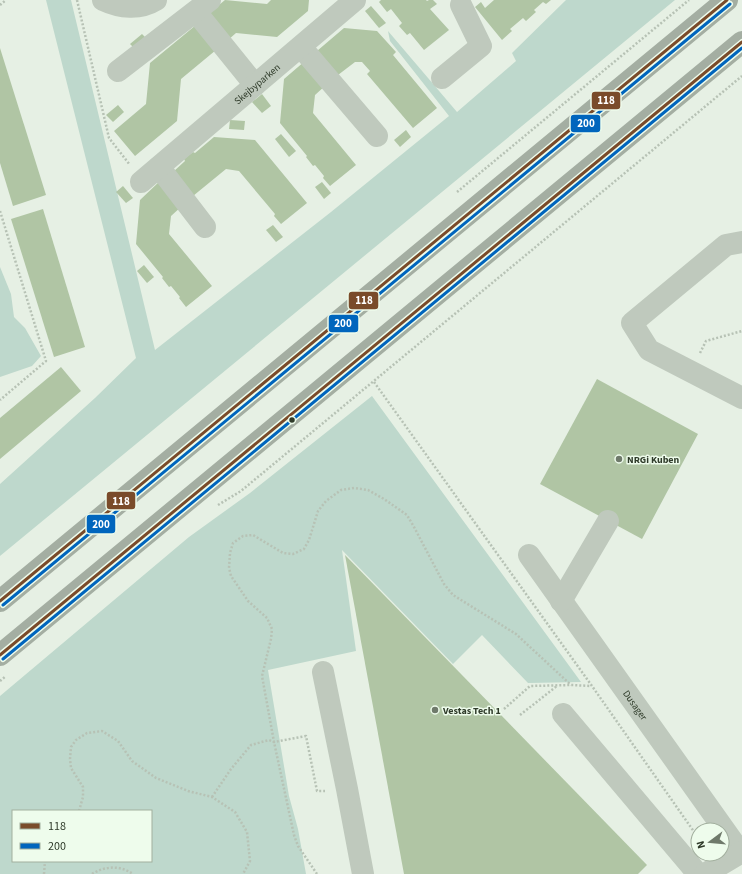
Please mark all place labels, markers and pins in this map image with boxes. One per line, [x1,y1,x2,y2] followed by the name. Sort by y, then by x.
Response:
[287,415,297,425] unlabelled marker
[627,453,680,467] place label: NRGi Kuben
[614,454,624,464] marker: NRGi Kuben
[442,704,501,718] place label: Vestas Tech 1
[430,705,440,715] marker: Vestas Tech 1

